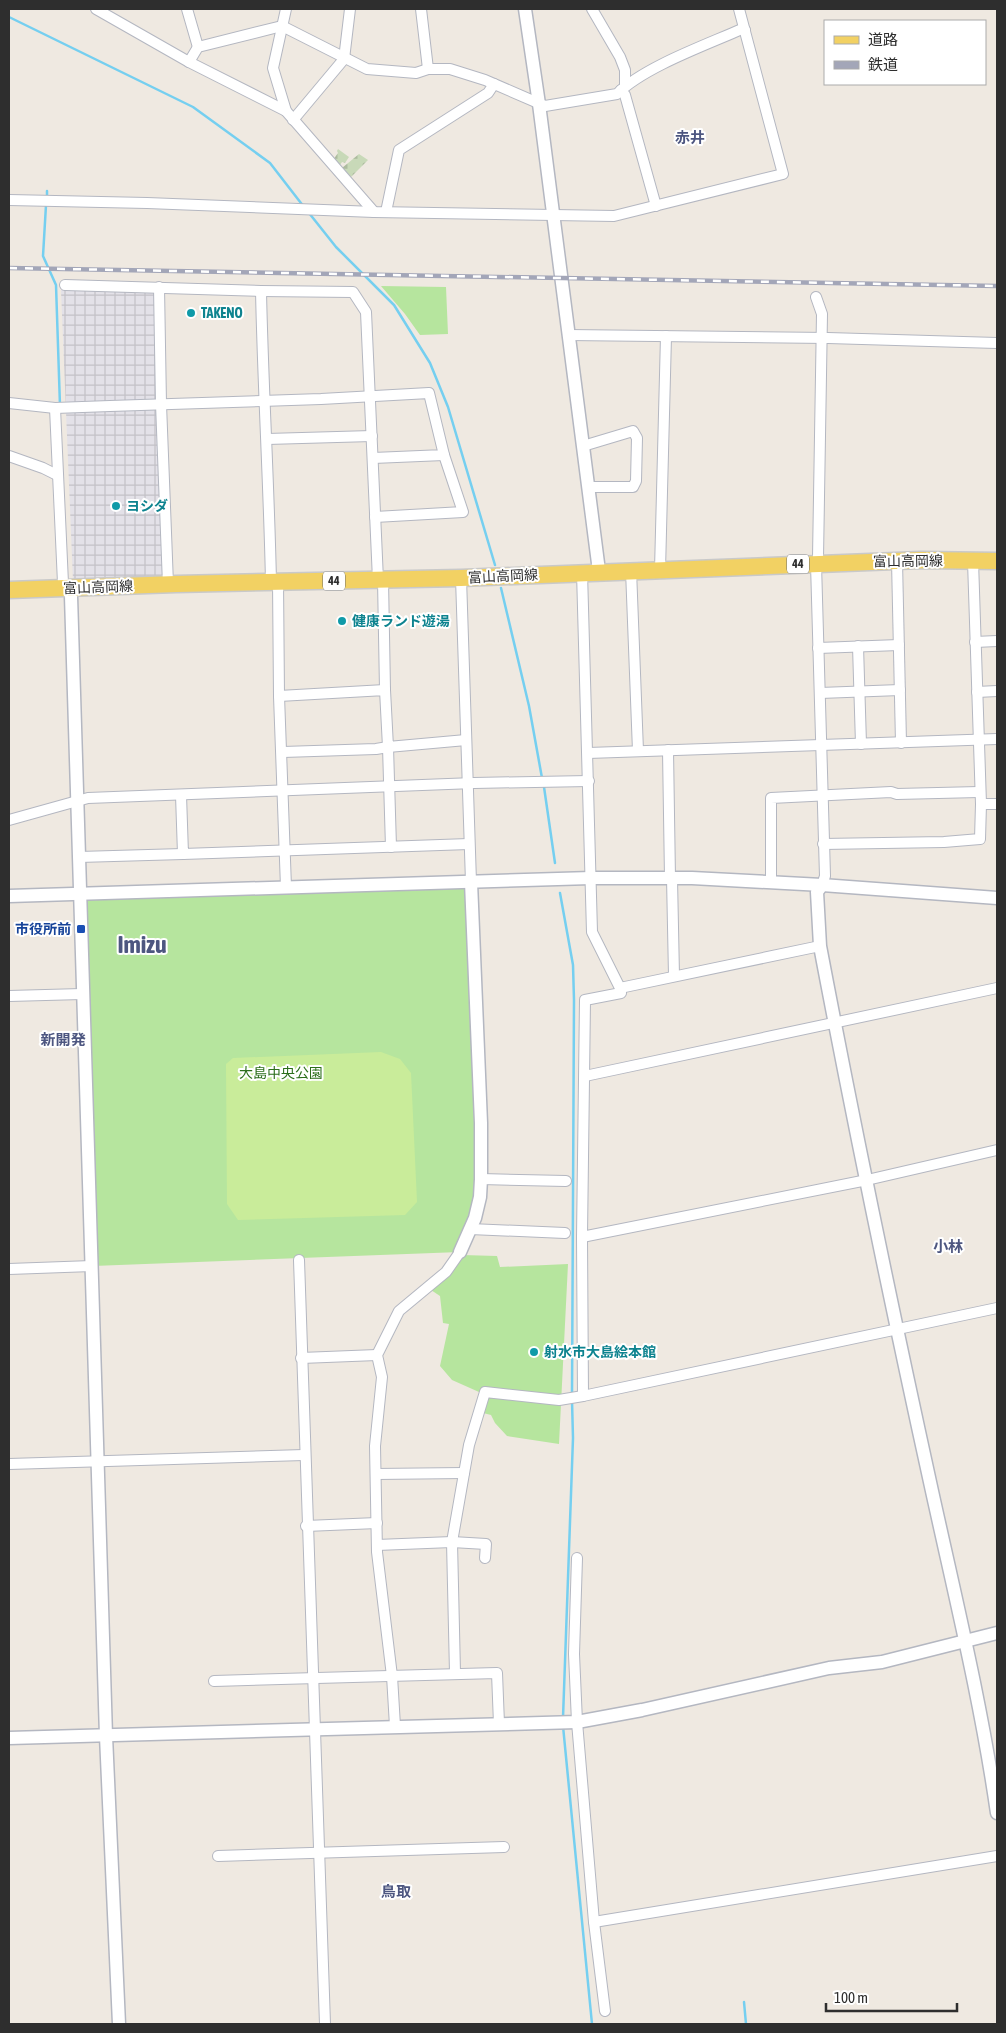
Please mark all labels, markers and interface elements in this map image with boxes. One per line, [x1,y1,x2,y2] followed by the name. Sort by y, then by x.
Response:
[824,20,986,85] legend
[868,31,898,48] text: 道路
[868,56,898,73] text: 鉄道
[675,129,705,146] district label: 赤井
[201,305,243,321] place label: TAKENO
[185,307,197,319] marker: TAKENO
[126,498,168,514] place label: ヨシダ
[110,500,122,512] marker: ヨシダ
[873,552,943,570] street label: 富山高岡線
[787,554,809,574] road number: 44
[468,566,538,586] street label: 富山高岡線
[323,572,345,590] road number: 44
[63,578,133,596] street label: 富山高岡線
[352,613,450,629] place label: 健康ランド遊湯
[336,615,348,627] marker: 健康ランド遊湯
[15,921,71,937] place label: 市役所前
[75,923,87,935] marker: 市役所前
[117,931,167,958] district label: Imizu
[40,1031,86,1048] district label: 新開発
[239,1065,323,1081] park label: 大島中央公園
[933,1238,963,1255] district label: 小林
[544,1344,656,1360] place label: 射水市大島絵本館
[528,1346,540,1358] marker: 射水市大島絵本館
[381,1883,411,1900] district label: 鳥取
[826,1980,957,2012] scale bar
[834,1989,868,2006] text: 100 m

